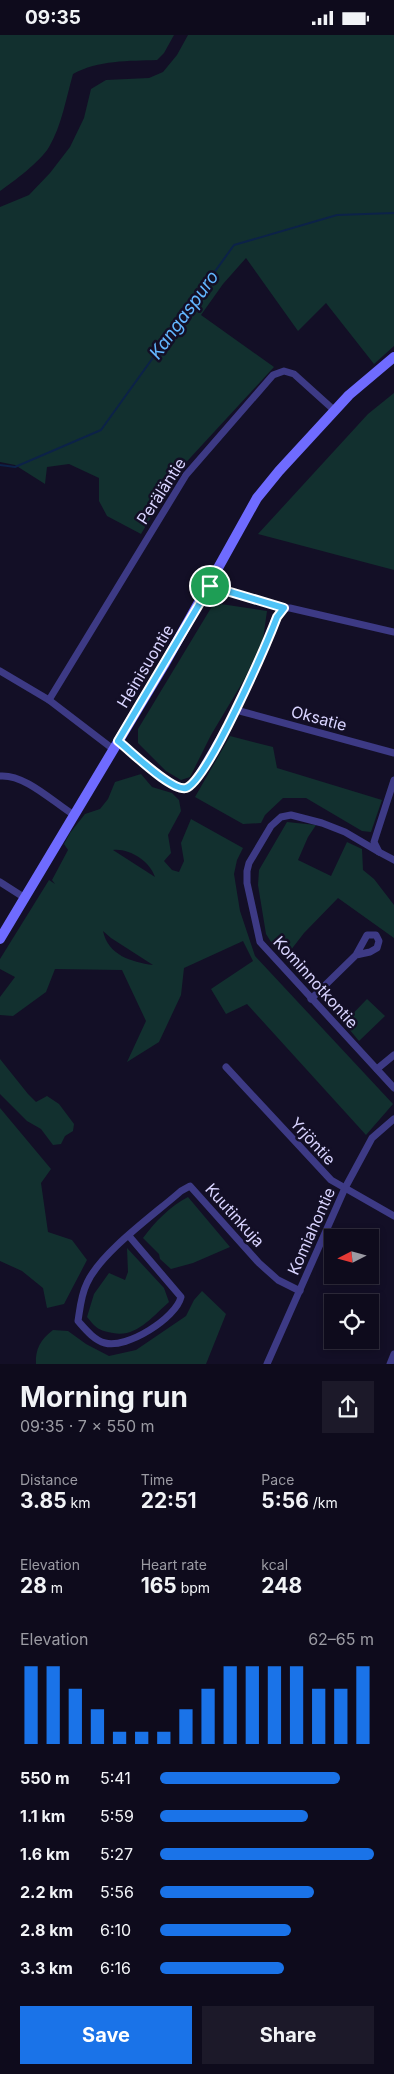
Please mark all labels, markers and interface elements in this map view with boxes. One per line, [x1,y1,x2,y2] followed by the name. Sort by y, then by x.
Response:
[25,6,81,29] text: 09:35
[145,267,223,363] water label: Kangaspuro
[132,454,190,528] street label: Peräläntie
[189,565,231,607] pin
[196,572,224,600] icon: arrive
[112,621,178,711] street label: Heinisuontie
[289,701,349,735] street label: Oksatie
[269,932,363,1032] street label: Kominnotkontie
[286,1113,340,1169] street label: Yrjöntie
[201,1179,269,1251] street label: Kuutinkuja
[283,1184,339,1278] street label: Komiahontie
[324,1229,379,1284] north arrow
[324,1229,379,1349] map controls
[324,1294,379,1349] button: locate
[20,1380,188,1414] text: Morning run
[322,1381,374,1433] button: share
[20,1416,155,1436] text: 09:35 · 7 × 550 m
[20,1471,78,1488] text: Distance
[141,1471,174,1488] text: Time
[261,1471,294,1488] text: Pace
[20,1488,67,1513] text: 3.85
[141,1488,197,1513] text: 22:51
[261,1488,309,1513] text: 5:56
[67,1494,91,1511] text: km
[309,1494,338,1511] text: /km
[20,1556,80,1573] text: Elevation
[141,1556,207,1573] text: Heart rate
[261,1556,288,1573] text: kcal
[20,1573,47,1598] text: 28
[141,1573,177,1598] text: 165
[261,1573,302,1598] text: 248
[47,1579,63,1596] text: m
[177,1579,210,1596] text: bpm
[20,1629,89,1649] text: Elevation
[308,1629,374,1649] text: 62–65 m
[20,1768,70,1788] text: 550 m
[100,1768,131,1788] text: 5:41
[20,1806,65,1826] text: 1.1 km
[100,1806,134,1826] text: 5:59
[20,1844,70,1864] text: 1.6 km
[100,1844,133,1864] text: 5:27
[20,1882,73,1902] text: 2.2 km
[100,1882,134,1902] text: 5:56
[20,1920,73,1940] text: 2.8 km
[100,1920,131,1940] text: 6:10
[20,1958,73,1978] text: 3.3 km
[100,1958,131,1978] text: 6:16
[20,2006,192,2064] button: Save
[202,2006,374,2064] button: Share

